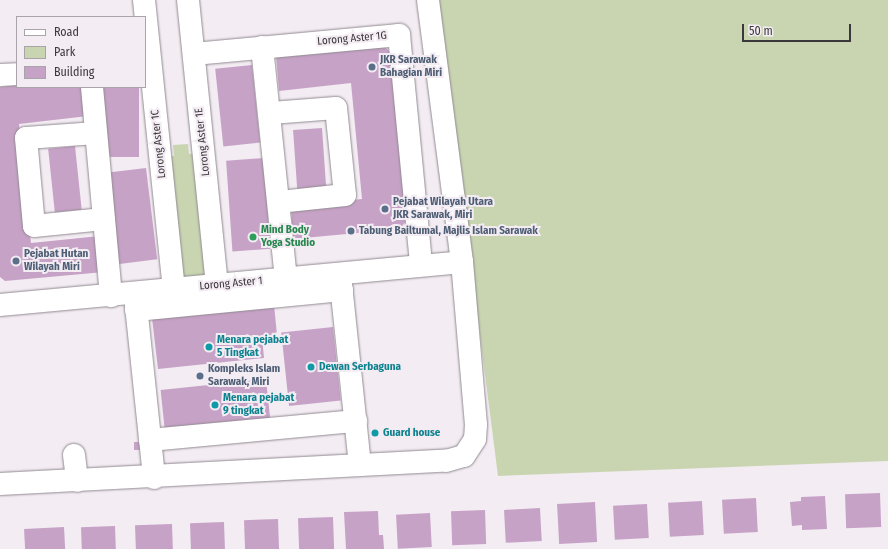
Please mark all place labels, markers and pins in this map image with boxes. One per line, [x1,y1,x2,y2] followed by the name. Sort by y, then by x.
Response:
[380,54,442,80] place label: JKR Sarawak Bahagian Miri
[367,62,377,72] marker: JKR Sarawak Bahagian Miri
[393,196,493,222] place label: Pejabat Wilayah Utara JKR Sarawak, Miri
[380,204,390,214] marker: Pejabat Wilayah Utara JKR Sarawak, Miri
[261,224,315,250] place label: Mind Body Yoga Studio
[359,224,538,238] place label: Tabung Bailtumal, Majlis Islam Sarawak
[346,226,356,236] marker: Tabung Bailtumal, Majlis Islam Sarawak
[248,232,258,242] marker: Mind Body Yoga Studio
[24,248,88,274] place label: Pejabat Hutan Wilayah Miri
[11,256,21,266] marker: Pejabat Hutan Wilayah Miri
[217,334,288,360] place label: Menara pejabat 5 Tingkat
[204,342,214,352] marker: Menara pejabat 5 Tingkat
[319,360,401,374] place label: Dewan Serbaguna
[306,362,316,372] marker: Dewan Serbaguna
[208,363,280,389] place label: Kompleks Islam Sarawak, Miri
[195,371,205,381] marker: Kompleks Islam Sarawak, Miri
[223,392,294,418] place label: Menara pejabat 9 tingkat
[210,400,220,410] marker: Menara pejabat 9 tingkat
[383,426,440,440] place label: Guard house
[370,428,380,438] marker: Guard house

